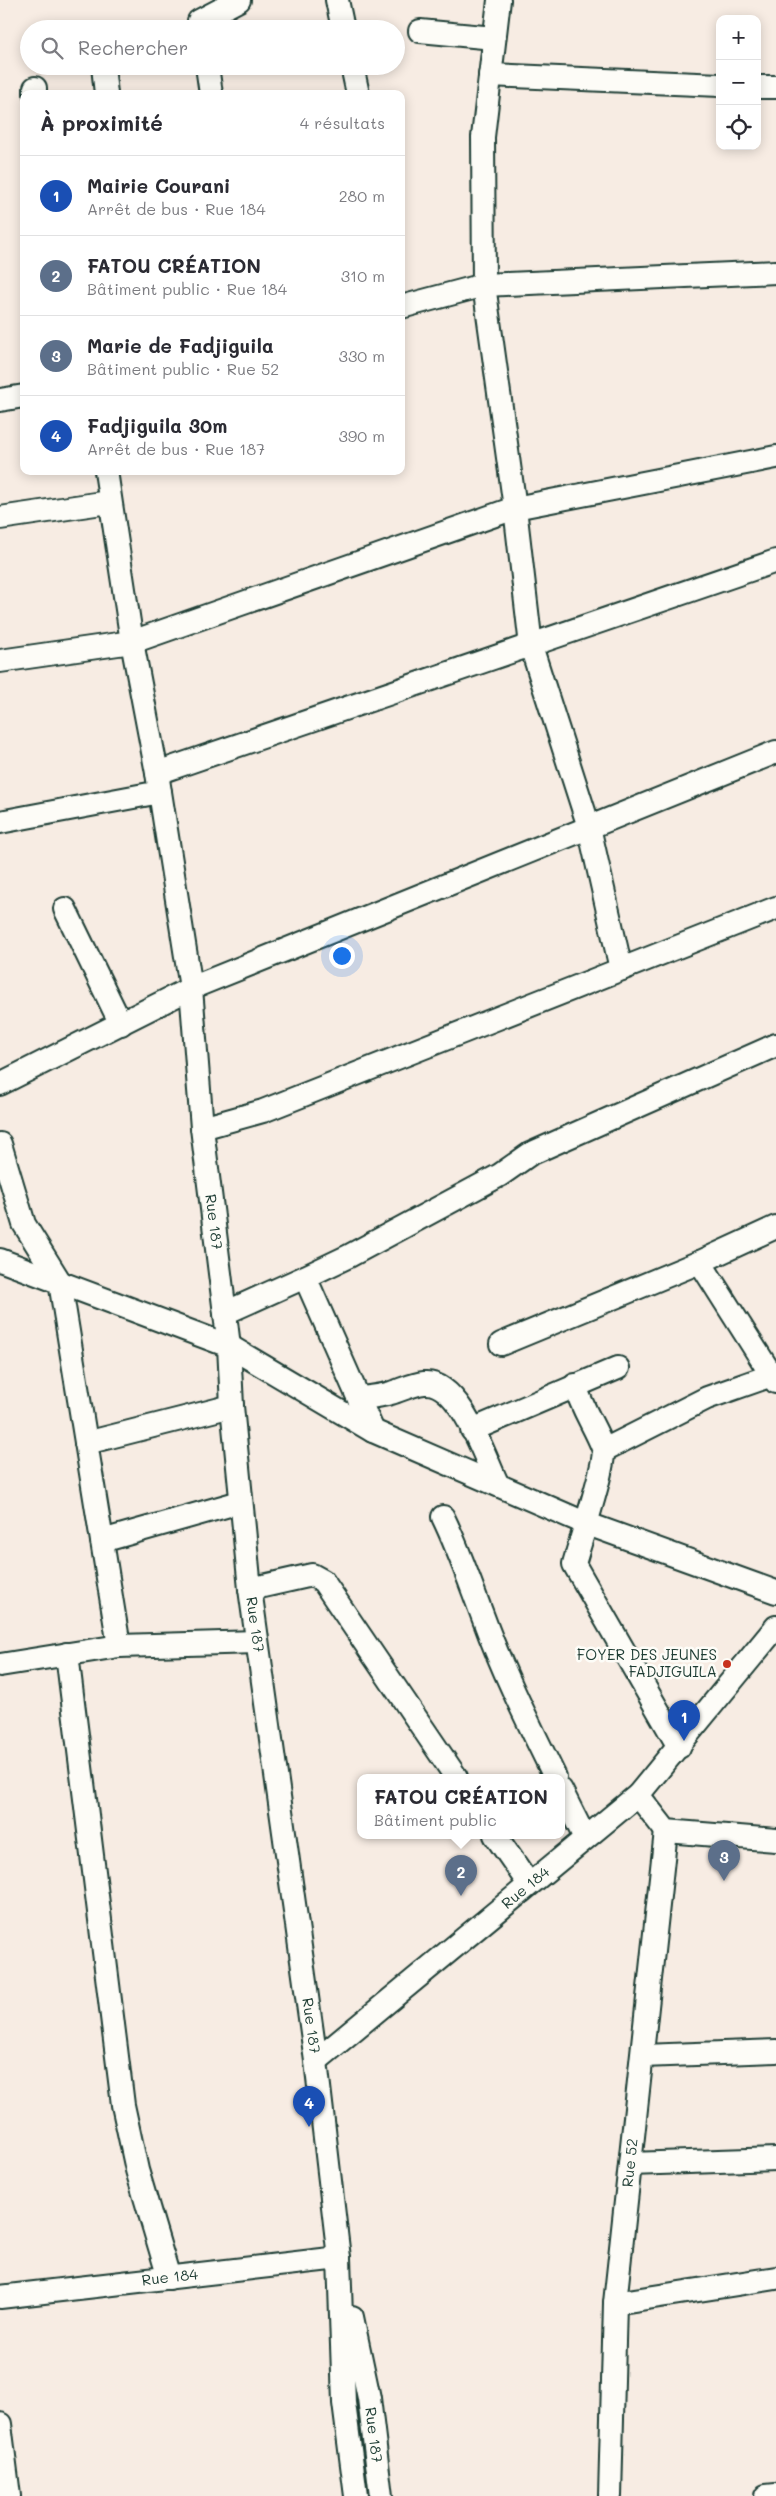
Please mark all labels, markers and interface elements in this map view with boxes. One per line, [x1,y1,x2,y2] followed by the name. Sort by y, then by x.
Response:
[716,15,761,150] map controls
[716,15,761,60] button: +
[20,20,405,75] search box
[38,34,66,62] icon: search
[78,35,188,60] text: Rechercher
[716,60,761,105] button: −
[716,105,761,150] button: locate
[40,109,163,136] text: À proximité
[300,112,385,133] text: 4 résultats
[87,173,230,198] text: Mairie Courani
[52,185,60,206] text: 1
[339,185,385,206] text: 280 m
[87,198,266,219] text: Arrêt de bus · Rue 184
[87,253,261,278] text: FATOU CRÉATION
[52,265,60,286] text: 2
[341,265,385,286] text: 310 m
[87,278,287,299] text: Bâtiment public · Rue 184
[87,333,274,358] text: Marie de Fadjiguila
[51,345,61,366] text: 3
[339,345,385,366] text: 330 m
[87,358,279,379] text: Bâtiment public · Rue 52
[87,413,227,438] text: Fadjiguila 30m
[51,425,61,446] text: 4
[338,425,385,446] text: 390 m
[87,438,265,459] text: Arrêt de bus · Rue 187
[329,943,355,969] your location
[201,1193,228,1251] street label: Rue 187
[242,1595,270,1654] street label: Rue 187
[577,1644,717,1681] place label: FOYER DES JEUNES FADJIGUILA
[721,1658,733,1670] marker: FOYER DES JEUNES FADJIGUILA
[668,1700,700,1741] pin: 1
[357,1774,565,1839] popup
[374,1784,548,1809] text: FATOU CRÉATION
[374,1809,497,1830] text: Bâtiment public
[708,1840,740,1881] pin: 3
[445,1855,477,1896] pin: 2
[497,1861,553,1913] street label: Rue 184
[298,1996,326,2055] street label: Rue 187
[293,2086,325,2127] pin: 4
[617,2137,642,2188] street label: Rue 52
[141,2263,199,2290] street label: Rue 184
[361,2406,388,2464] street label: Rue 187

